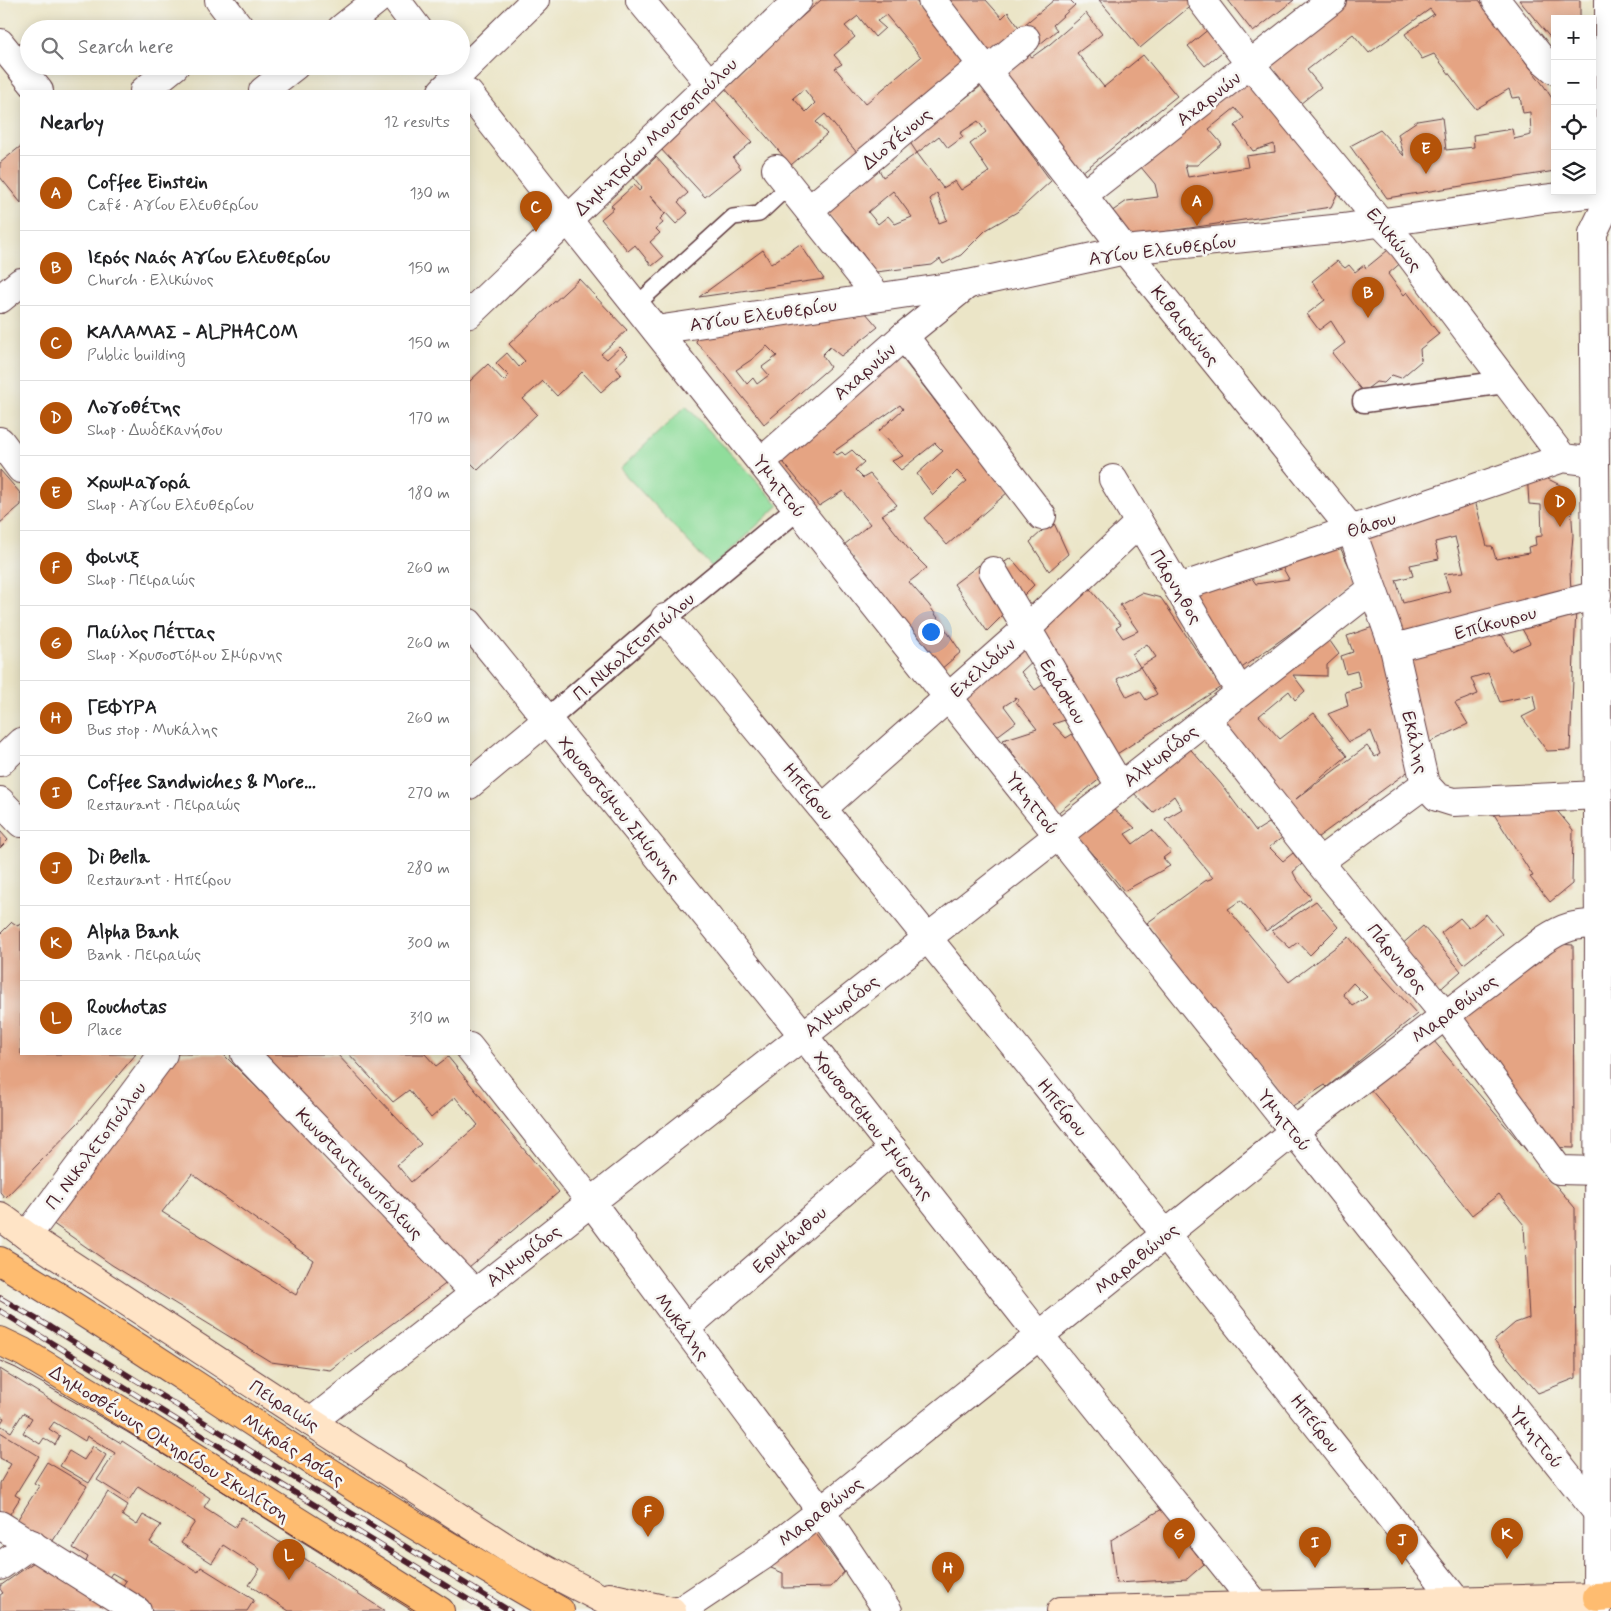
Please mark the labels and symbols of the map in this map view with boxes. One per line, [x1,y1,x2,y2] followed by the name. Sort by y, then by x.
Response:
[569,52,743,222] street label: Δημητρίου Μουτσοπούλου
[1171,66,1246,132] street label: Αχαρνών
[857,102,937,176] street label: Διογένους
[1410,133,1442,174] pin: E
[1181,185,1213,226] pin: A
[520,191,552,232] pin: C
[1360,203,1427,277] street label: Ελικώνος
[1087,229,1237,272] street label: Αγίου Ελευθερίου
[1352,277,1384,318] pin: B
[1145,280,1225,371] street label: Κιθαιρώνος
[688,293,839,338] street label: Αγίου Ελευθερίου
[828,338,902,406] street label: Αχαρνών
[746,450,811,524] street label: Υμηττού
[1544,486,1576,527] pin: D
[1344,506,1399,545] street label: Θάσου
[1144,545,1208,629] street label: Πάρνηθος
[568,587,700,707] street label: Π. Νικολετοπούλου
[1452,600,1539,646] street label: Επίκουρου
[918,619,944,645] your location
[945,633,1021,704] street label: Εχελιδών
[1033,654,1092,729] street label: Εράσμου
[1395,709,1434,776] street label: Εκάλης
[1118,719,1203,793] street label: Αλμυρίδος
[552,731,686,889] street label: Χρυσοστόμου Σμύρνης
[776,758,839,826] street label: Ηπείρου
[999,767,1064,841] street label: Υμηττού
[1361,919,1433,999] street label: Πάρνηθος
[799,969,884,1043] street label: Αλμυρίδος
[1407,969,1503,1050] street label: Μαραθώνος
[807,1046,939,1206] street label: Χρυσοστόμου Σμύρνης
[1031,1074,1093,1142] street label: Ηπείρου
[40,1077,153,1215] street label: Π. Νικολετοπούλου
[1251,1085,1317,1157] street label: Υμηττού
[289,1103,428,1245] street label: Κωνσταντινουπόλεως
[747,1201,833,1280] street label: Ερυμάνθου
[1090,1218,1184,1301] street label: Μαραθώνος
[481,1219,566,1293] street label: Αλμυρίδος
[648,1288,715,1366] street label: Μυκάλης
[44,1360,294,1529] street label: Δημοσθένους Ομηρίδου Σκυλίτση
[244,1374,324,1438] street label: Πειραιώς
[1284,1389,1346,1458] street label: Ηπείρου
[1503,1402,1569,1474] street label: Υμηττού
[237,1408,349,1493] street label: Μικράς Ασίας
[773,1471,868,1553] street label: Μαραθώνος
[632,1496,664,1537] pin: F
[1163,1518,1195,1559] pin: G
[1491,1518,1523,1559] pin: K
[1386,1524,1418,1565] pin: J
[1299,1527,1331,1568] pin: I
[273,1539,305,1580] pin: L
[932,1552,964,1593] pin: H

